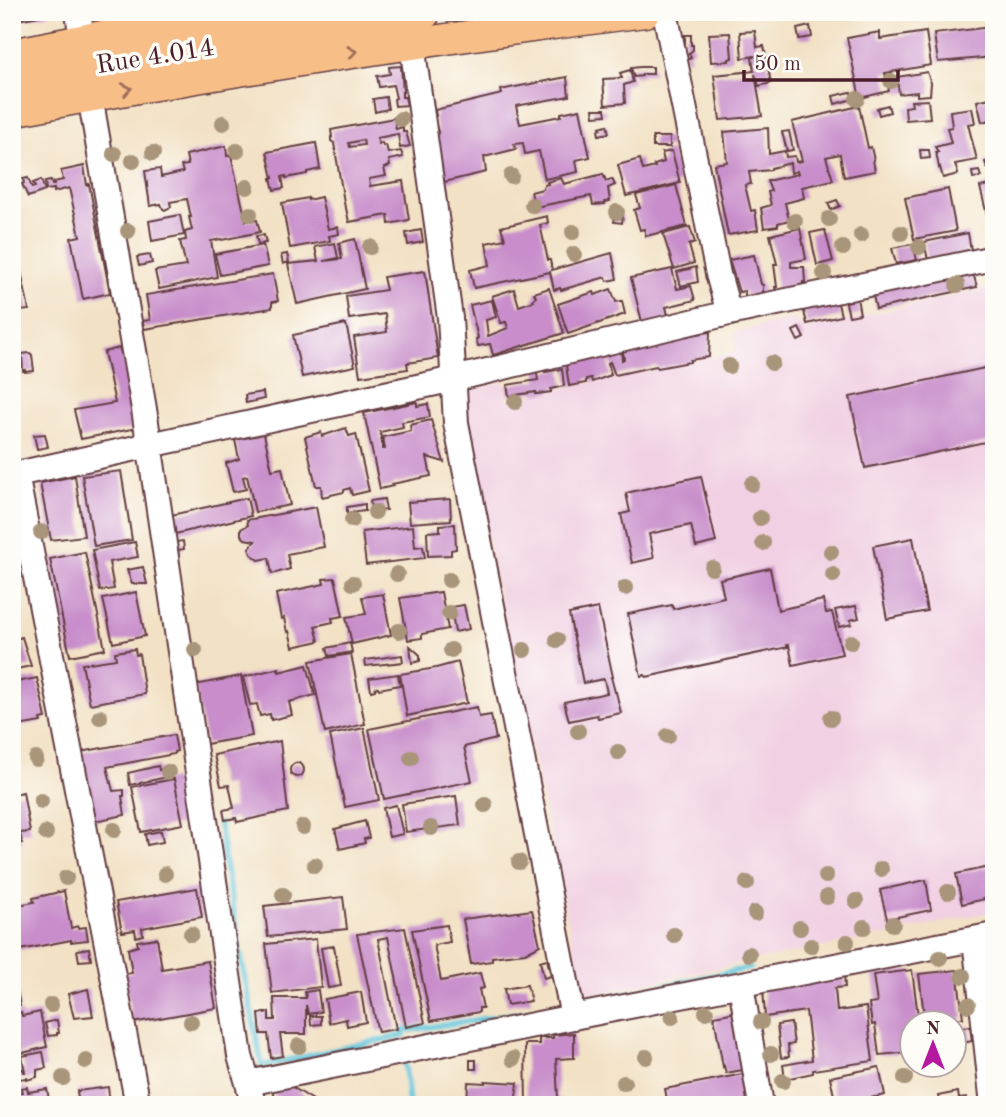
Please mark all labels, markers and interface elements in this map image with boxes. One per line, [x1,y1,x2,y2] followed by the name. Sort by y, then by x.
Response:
[94,35,216,79] street label: Rue 4.014
[744,38,898,82] scale bar
[346,45,358,60] one-way arrow
[754,54,801,75] text: 50 m
[121,82,133,97] one-way arrow
[898,1009,968,1078] north arrow
[926,1020,941,1039] text: N

